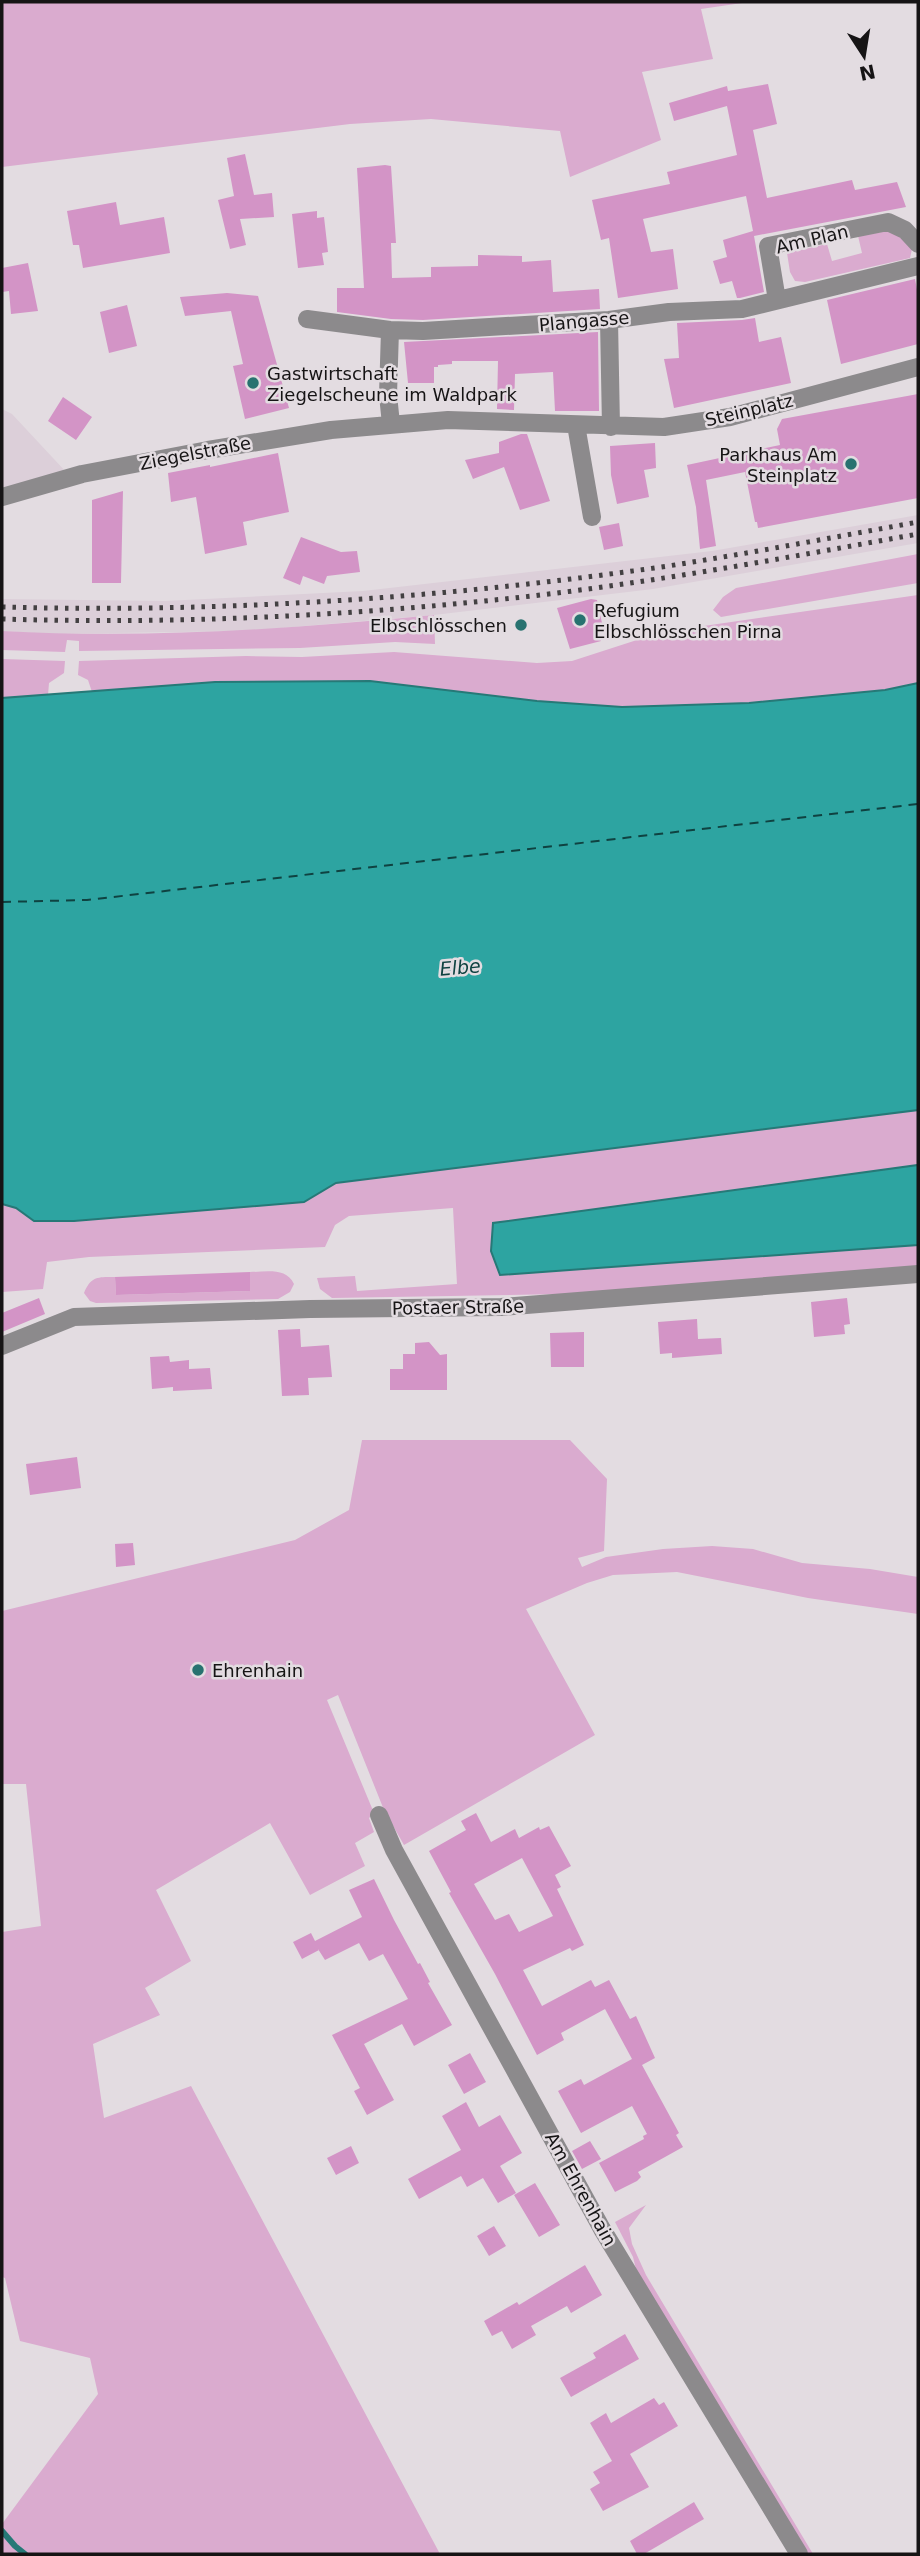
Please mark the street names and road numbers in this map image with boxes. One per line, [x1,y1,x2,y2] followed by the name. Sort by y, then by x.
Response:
[774,220,850,258] street label: Am Plan
[538,307,630,335] street label: Plangasse
[703,390,795,430] street label: Steinplatz
[137,432,253,474] street label: Ziegelstraße
[392,1295,524,1319] street label: Postaer Straße
[541,2129,621,2249] street label: Am Ehrenhain

